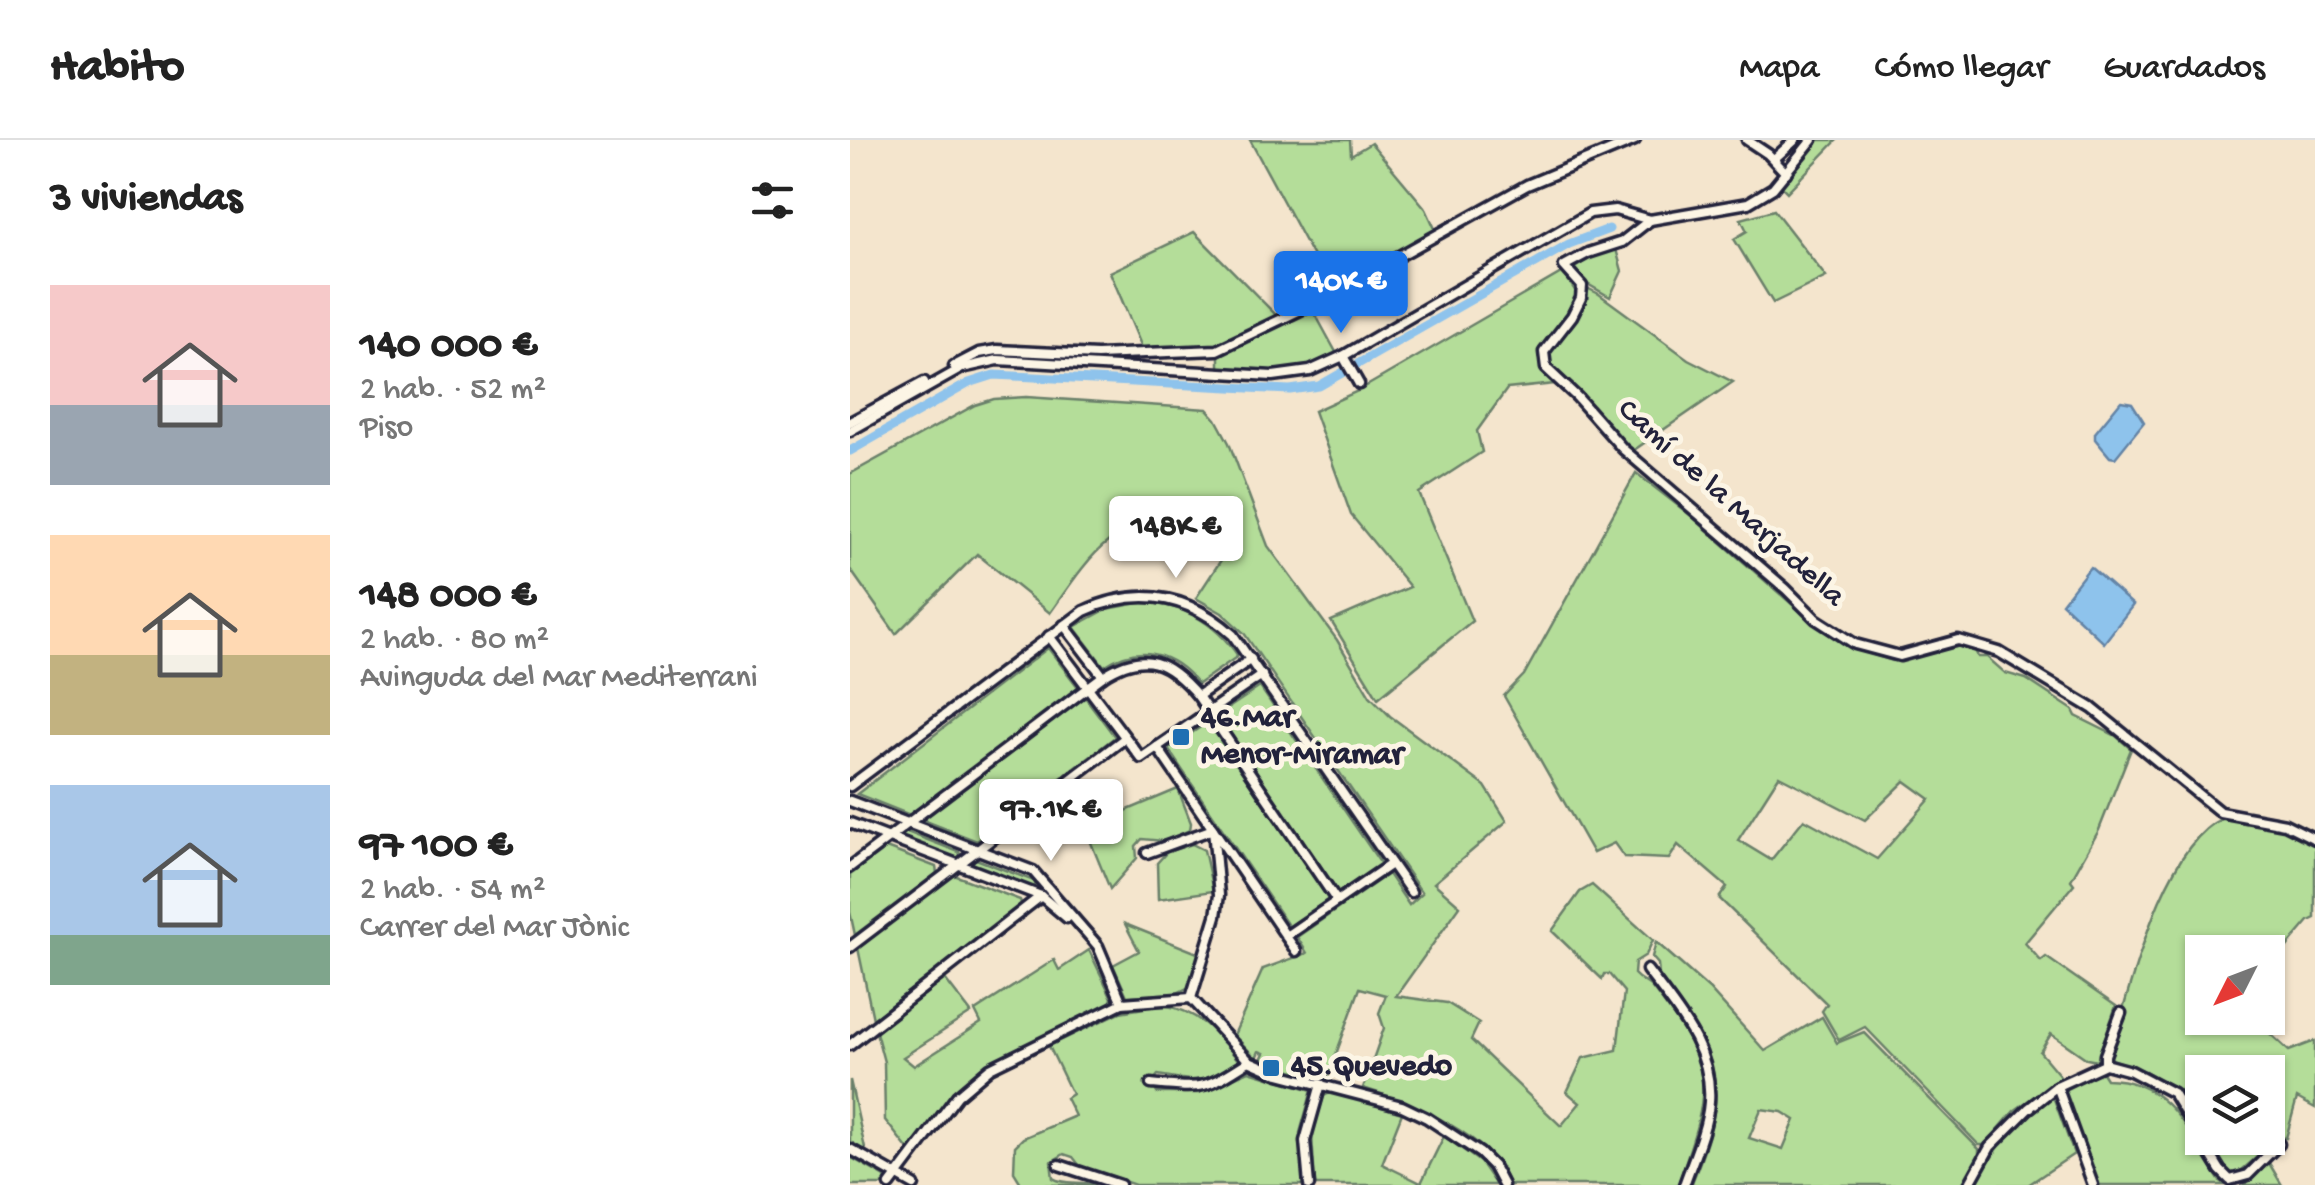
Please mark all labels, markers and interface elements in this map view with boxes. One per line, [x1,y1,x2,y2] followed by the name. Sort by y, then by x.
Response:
[50,41,184,98] text: Habito
[1739,49,1820,90] text: Mapa
[1875,49,2048,90] text: Cómo llegar
[2103,49,2265,90] text: Guardados
[745,173,800,228] icon: filters
[50,176,242,225] text: 3 viviendas
[1260,251,1422,336] pin: 140K €
[1296,264,1386,302] text: 140K €
[360,323,537,372] text: 140 000 €
[130,325,250,445] icon: home
[360,372,546,410] text: 2 hab. · 52 m²
[1608,392,1853,617] street label: Camí de la Marjadella
[360,410,413,448] text: Piso
[1095,496,1257,581] pin: 148K €
[1131,509,1221,547] text: 148K €
[360,573,536,622] text: 148 000 €
[130,575,250,695] icon: home
[360,622,549,660] text: 2 hab. · 80 m²
[360,660,758,698] text: Avinguda del Mar Mediterrani
[1200,700,1407,775] place label: 46.Mar Menor-Miramar
[1170,726,1192,748] marker: 46.Mar Menor-Miramar
[959,779,1143,864] pin: 97.1K €
[1001,792,1101,830] text: 97.1K €
[360,823,512,872] text: 97 100 €
[130,825,250,945] icon: home
[360,872,545,910] text: 2 hab. · 54 m²
[360,910,629,948] text: Carrer del Mar Jònic
[2185,935,2285,1035] north arrow
[2185,935,2285,1155] map controls
[1290,1049,1452,1087] place label: 45.Quevedo
[2185,1055,2285,1155] button: layers
[1260,1057,1282,1079] marker: 45.Quevedo

